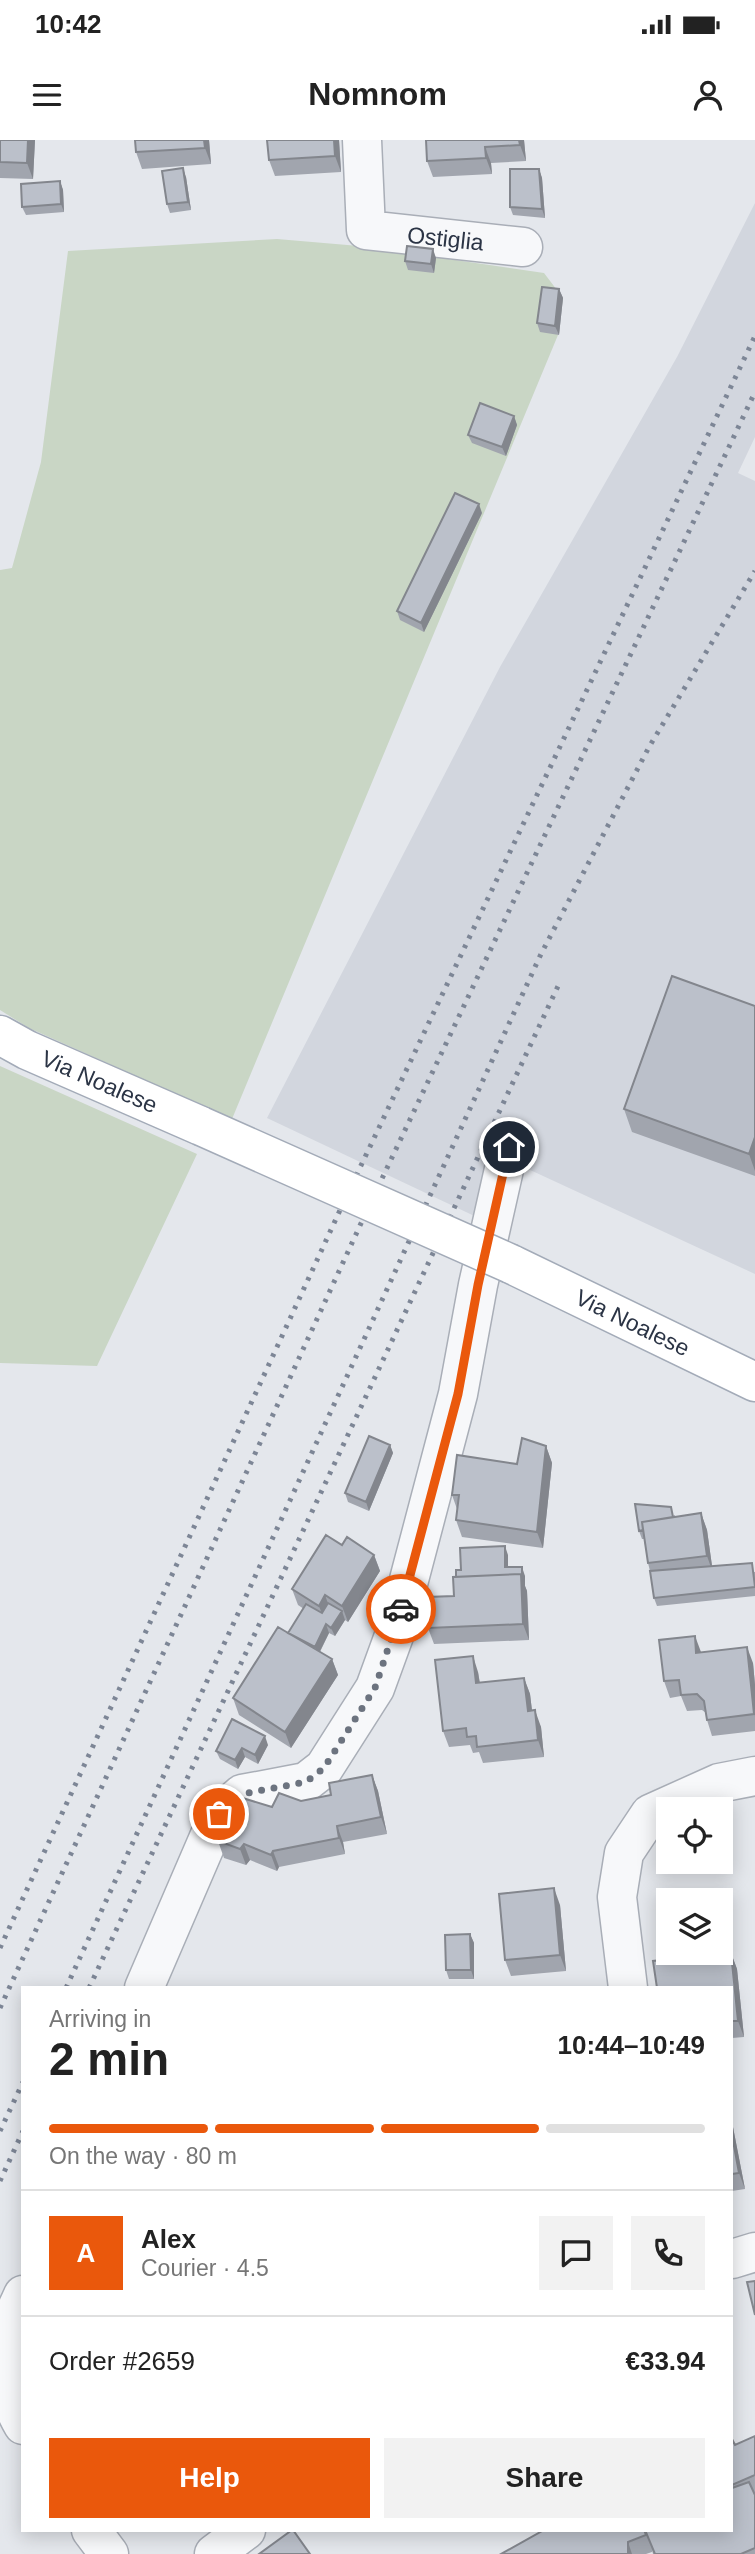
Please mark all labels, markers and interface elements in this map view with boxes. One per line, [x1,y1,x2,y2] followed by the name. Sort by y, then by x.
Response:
[35,9,102,39] text: 10:42
[28,76,66,114] icon: menu
[308,76,447,112] text: Nomnom
[689,76,727,114] icon: person
[406,222,485,256] street label: Ostiglia
[38,1045,161,1118] street label: Via Noalese
[479,1117,539,1177] pin
[490,1128,528,1166] icon: home
[571,1284,694,1361] street label: Via Noalese
[366,1574,436,1644] courier
[382,1590,420,1628] icon: car
[189,1784,249,1844] pin
[200,1795,238,1833] icon: bag
[656,1797,733,1965] map controls
[656,1797,733,1874] button: locate
[656,1888,733,1965] button: layers
[49,2006,151,2032] text: Arriving in
[558,2030,705,2060] text: 10:44–10:49
[49,2033,169,2085] text: 2 min
[49,2143,237,2169] text: On the way · 80 m
[539,2216,613,2290] button: chat
[631,2216,705,2290] button: phone
[141,2224,196,2254] text: Alex
[77,2238,95,2268] text: A
[141,2255,269,2281] text: Courier · 4.5
[49,2346,195,2376] text: Order #2659
[625,2346,705,2376] text: €33.94
[49,2438,370,2518] button: Help
[384,2438,705,2518] button: Share

